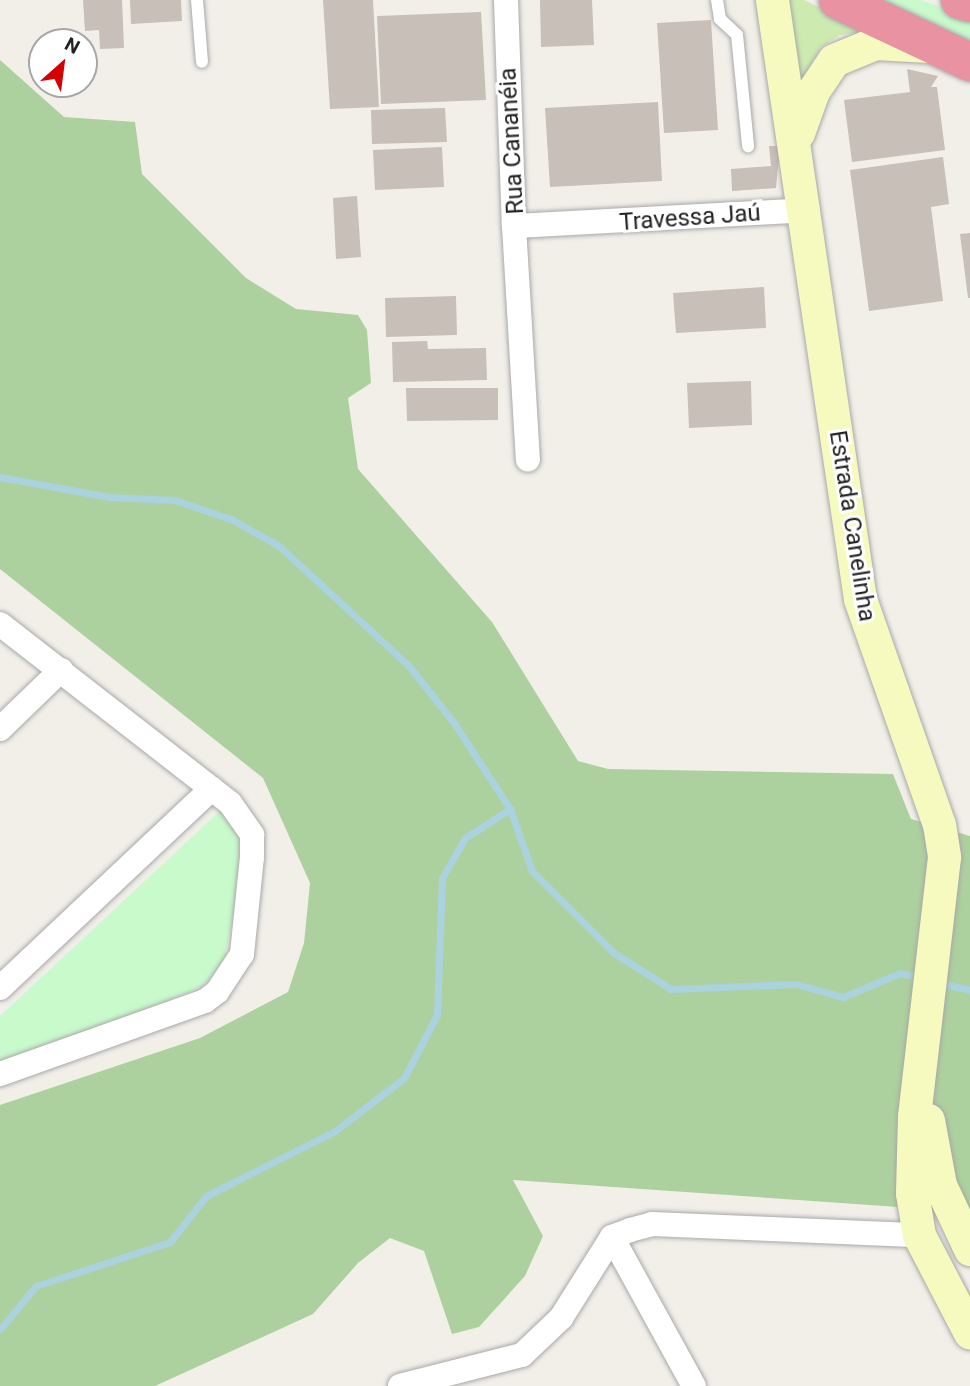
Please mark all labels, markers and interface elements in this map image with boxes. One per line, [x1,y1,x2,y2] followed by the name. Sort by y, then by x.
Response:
[28,28,98,98] north arrow
[61,32,83,59] text: N
[494,67,530,215] street label: Rua Cananéia
[618,199,762,237] street label: Travessa Jaú
[823,428,881,624] street label: Estrada Canelinha

